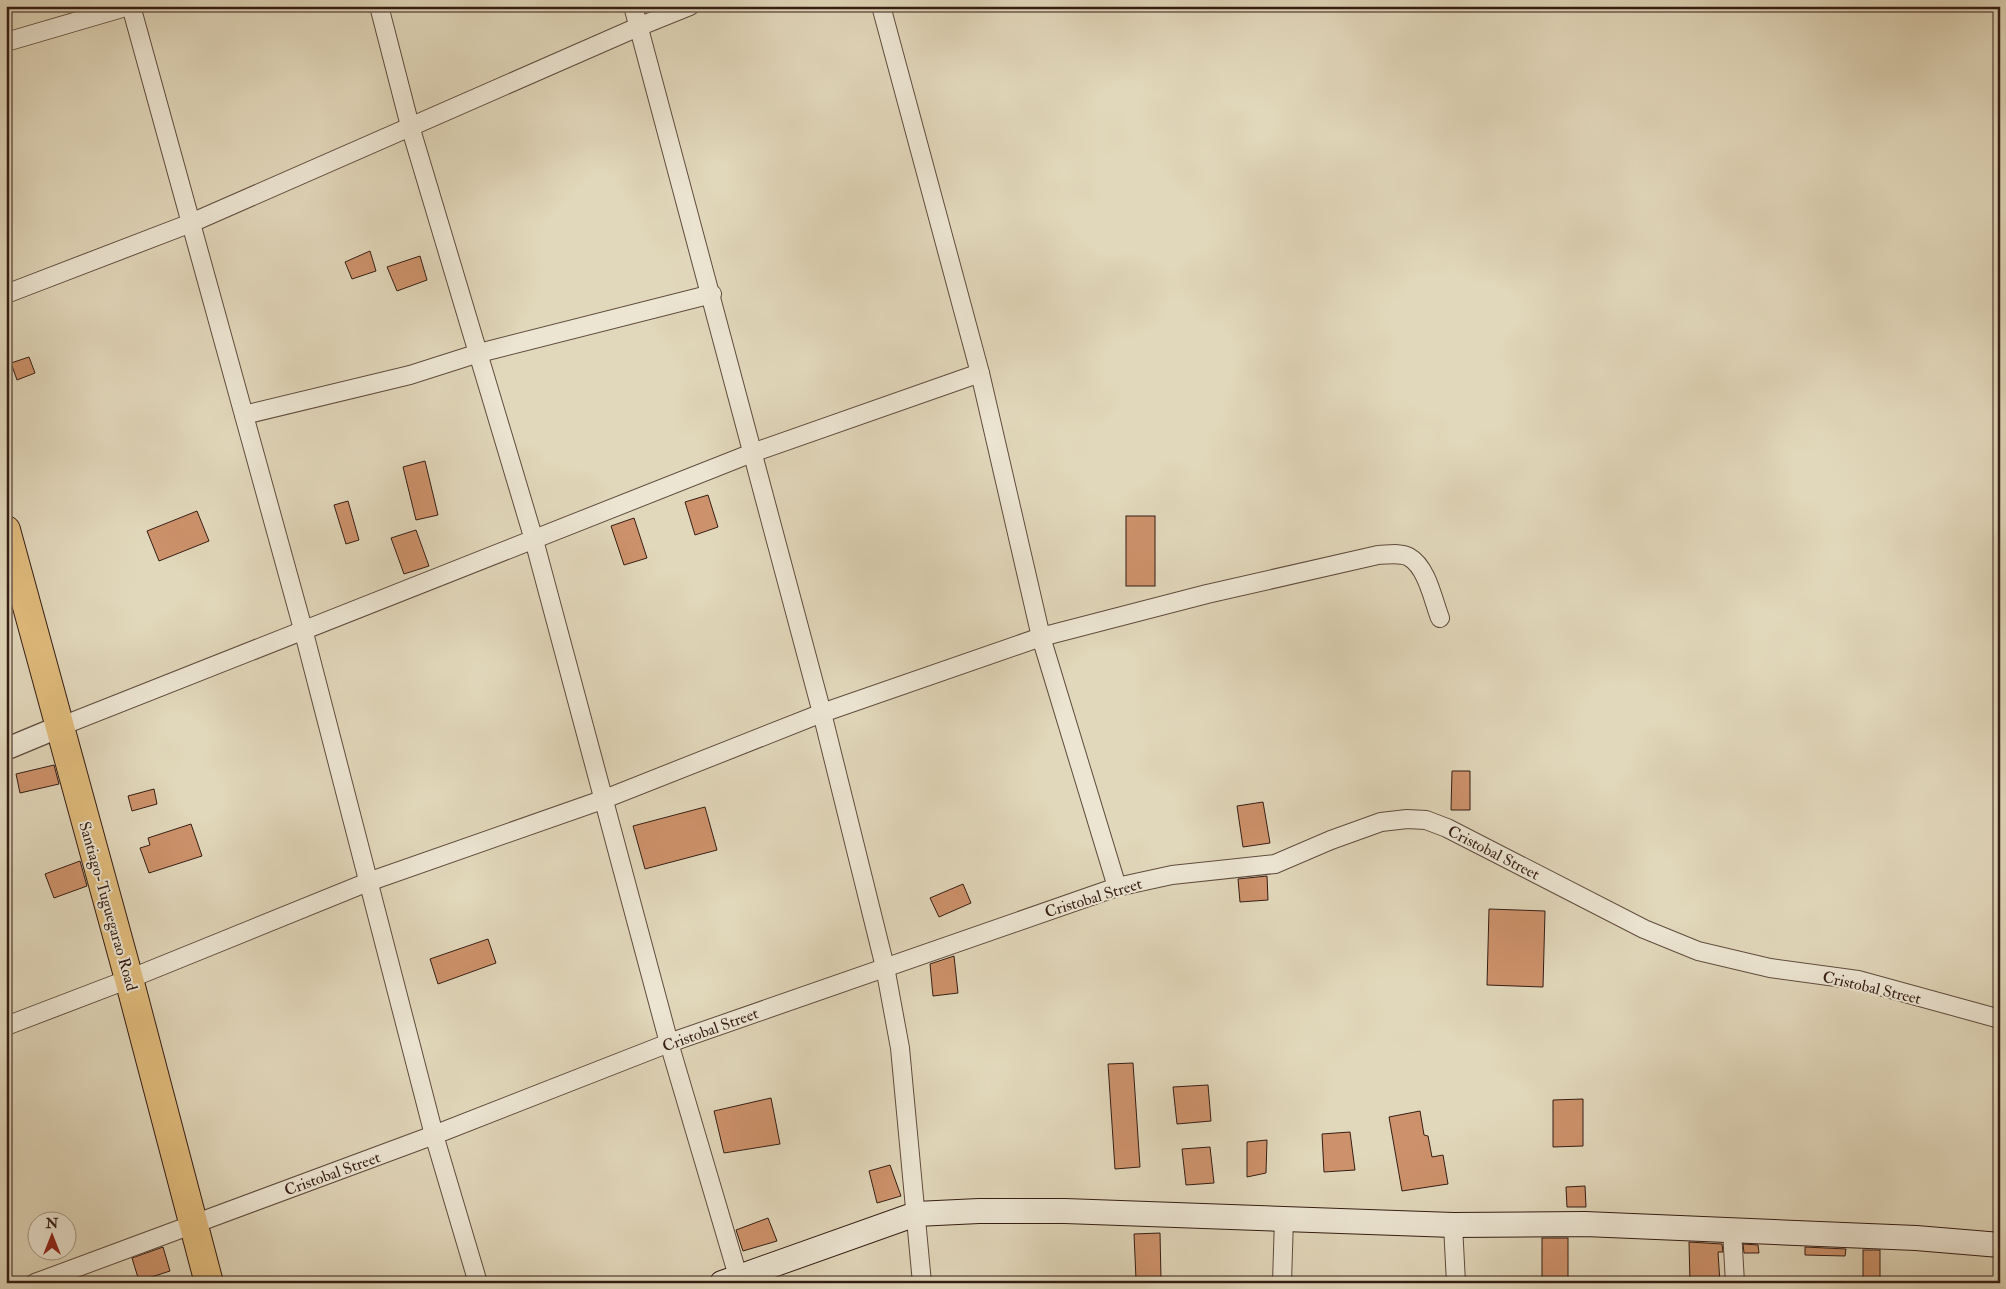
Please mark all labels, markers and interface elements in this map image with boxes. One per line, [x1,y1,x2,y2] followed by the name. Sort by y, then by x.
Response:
[74,819,142,993] street label: Santiago-Tuguegarao Road
[1444,821,1543,885] street label: Cristobal Street
[1042,874,1144,922] street label: Cristobal Street
[1821,967,1923,1009] street label: Cristobal Street
[660,1003,761,1057] street label: Cristobal Street
[282,1147,383,1201] street label: Cristobal Street
[28,1212,78,1262] north arrow
[45,1215,59,1232] text: N

